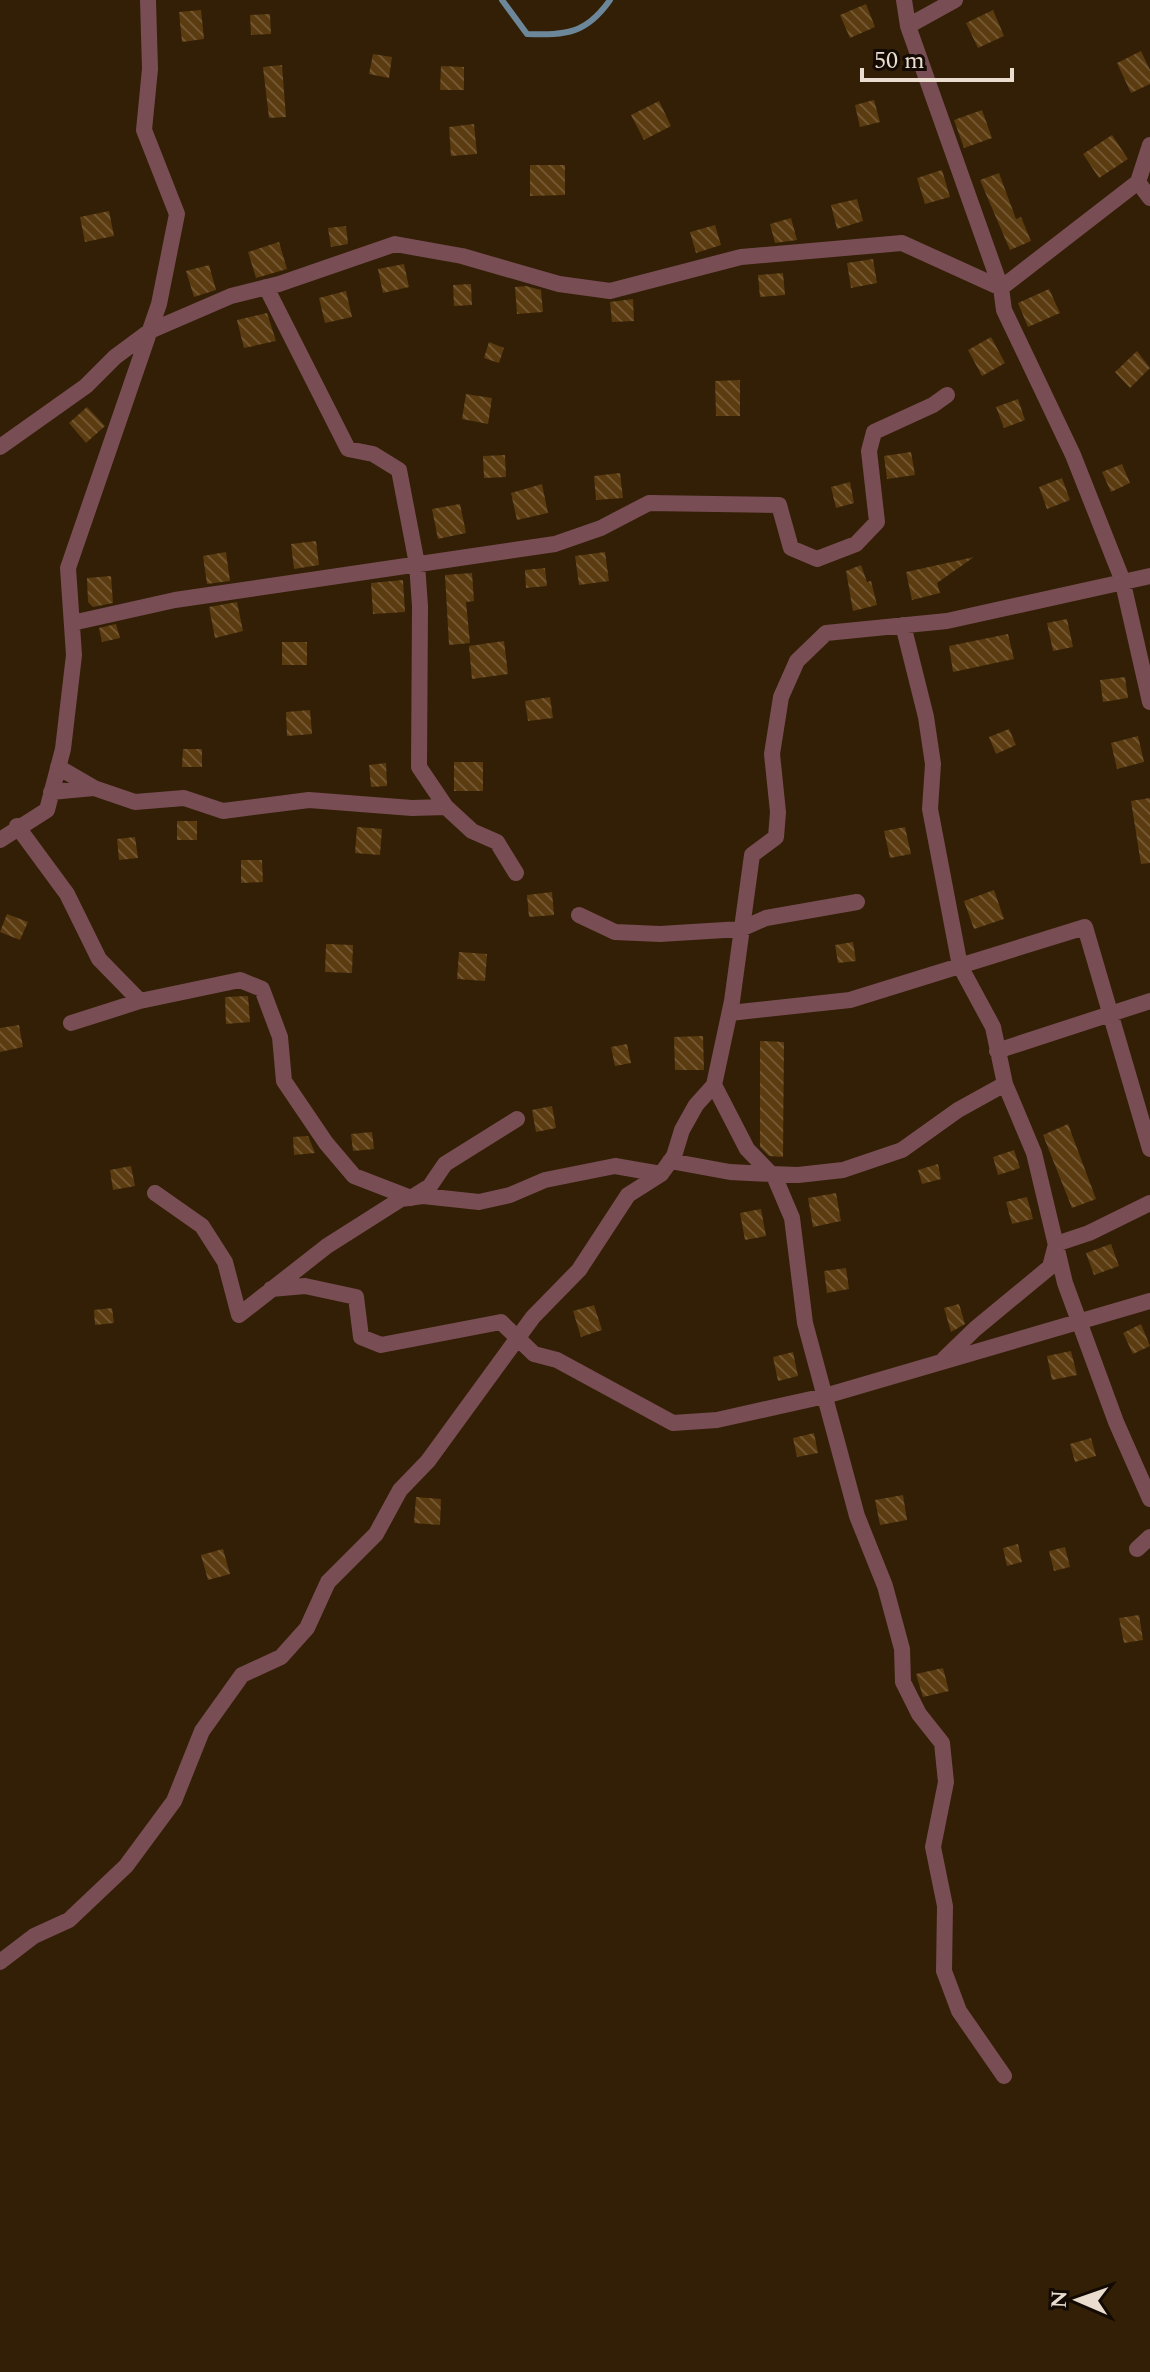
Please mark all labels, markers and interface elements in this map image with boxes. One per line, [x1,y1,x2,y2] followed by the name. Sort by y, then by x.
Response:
[862,32,1012,82] scale bar
[874,43,925,79] text: 50 m
[1038,2260,1118,2340] north arrow
[1043,2290,1076,2309] text: N

